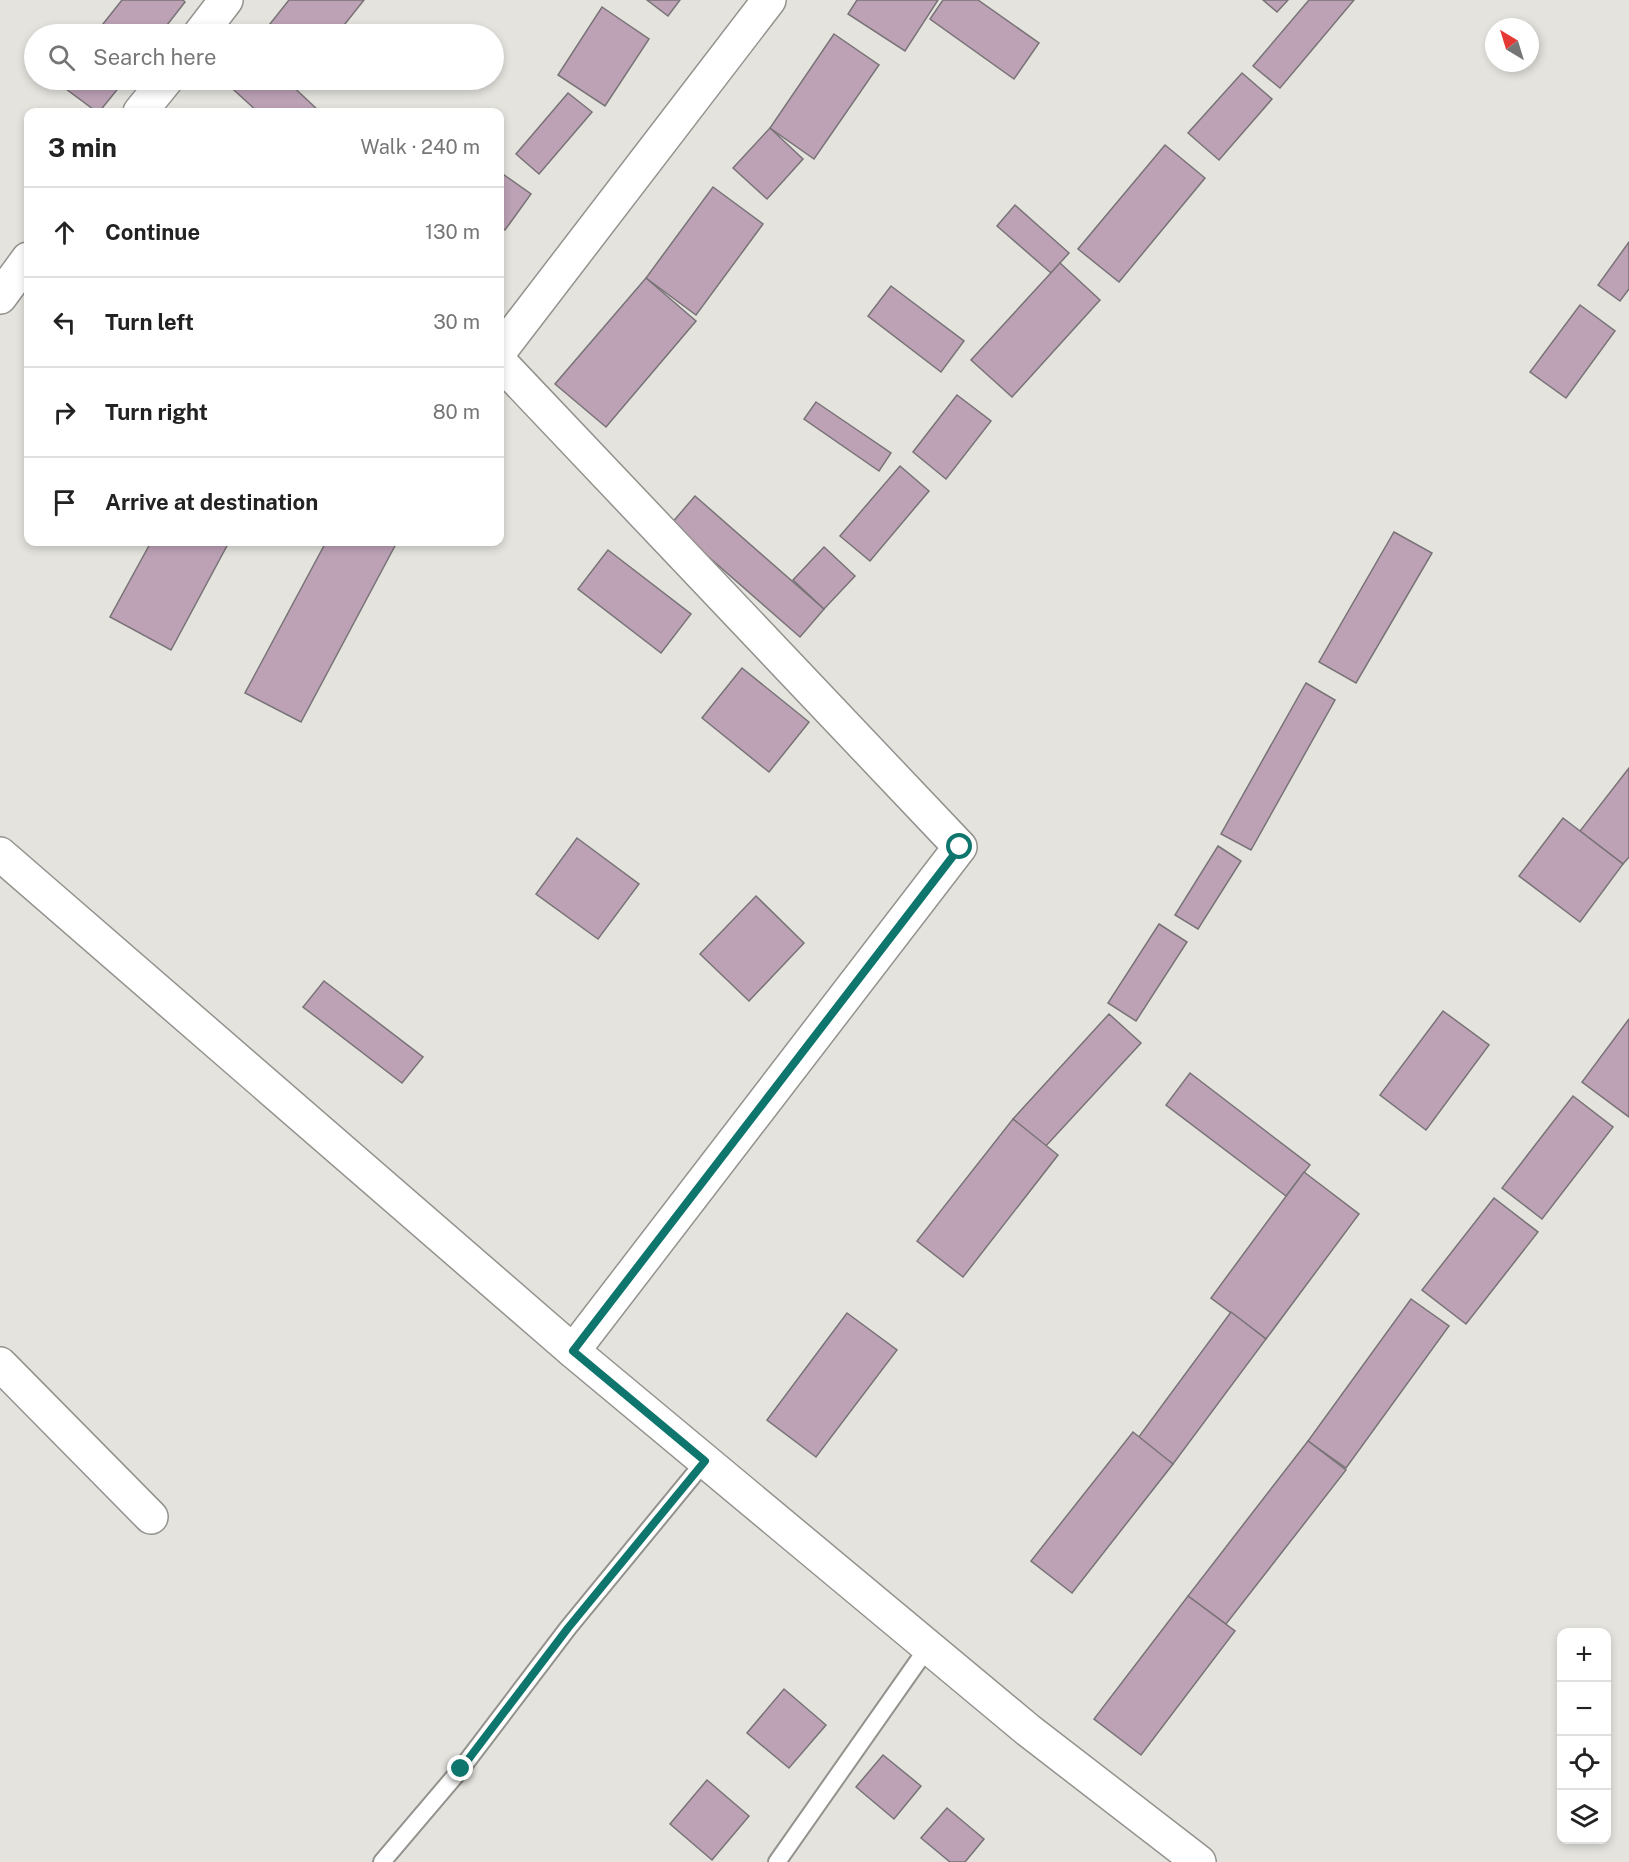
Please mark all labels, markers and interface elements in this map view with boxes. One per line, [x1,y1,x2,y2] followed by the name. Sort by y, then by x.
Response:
[1485,18,1539,72] north arrow
[24,24,504,90] search box
[45,41,78,74] icon: search
[93,44,217,70] text: Search here
[48,132,117,163] text: 3 min
[360,135,480,159] text: Walk · 240 m
[48,216,81,249] icon: ahead
[105,219,200,245] text: Continue
[425,220,480,244] text: 130 m
[48,306,81,339] icon: left
[105,309,194,335] text: Turn left
[433,310,480,334] text: 30 m
[48,396,81,429] icon: right
[105,399,208,425] text: Turn right
[433,400,480,424] text: 80 m
[48,486,81,519] icon: arrive
[105,489,318,515] text: Arrive at destination
[946,833,972,859] route start
[1557,1628,1611,1844] map controls
[1557,1628,1611,1682] button: +
[1557,1682,1611,1736] button: −
[1557,1736,1611,1790] button: locate
[447,1755,473,1781] route end
[1557,1790,1611,1844] button: layers

